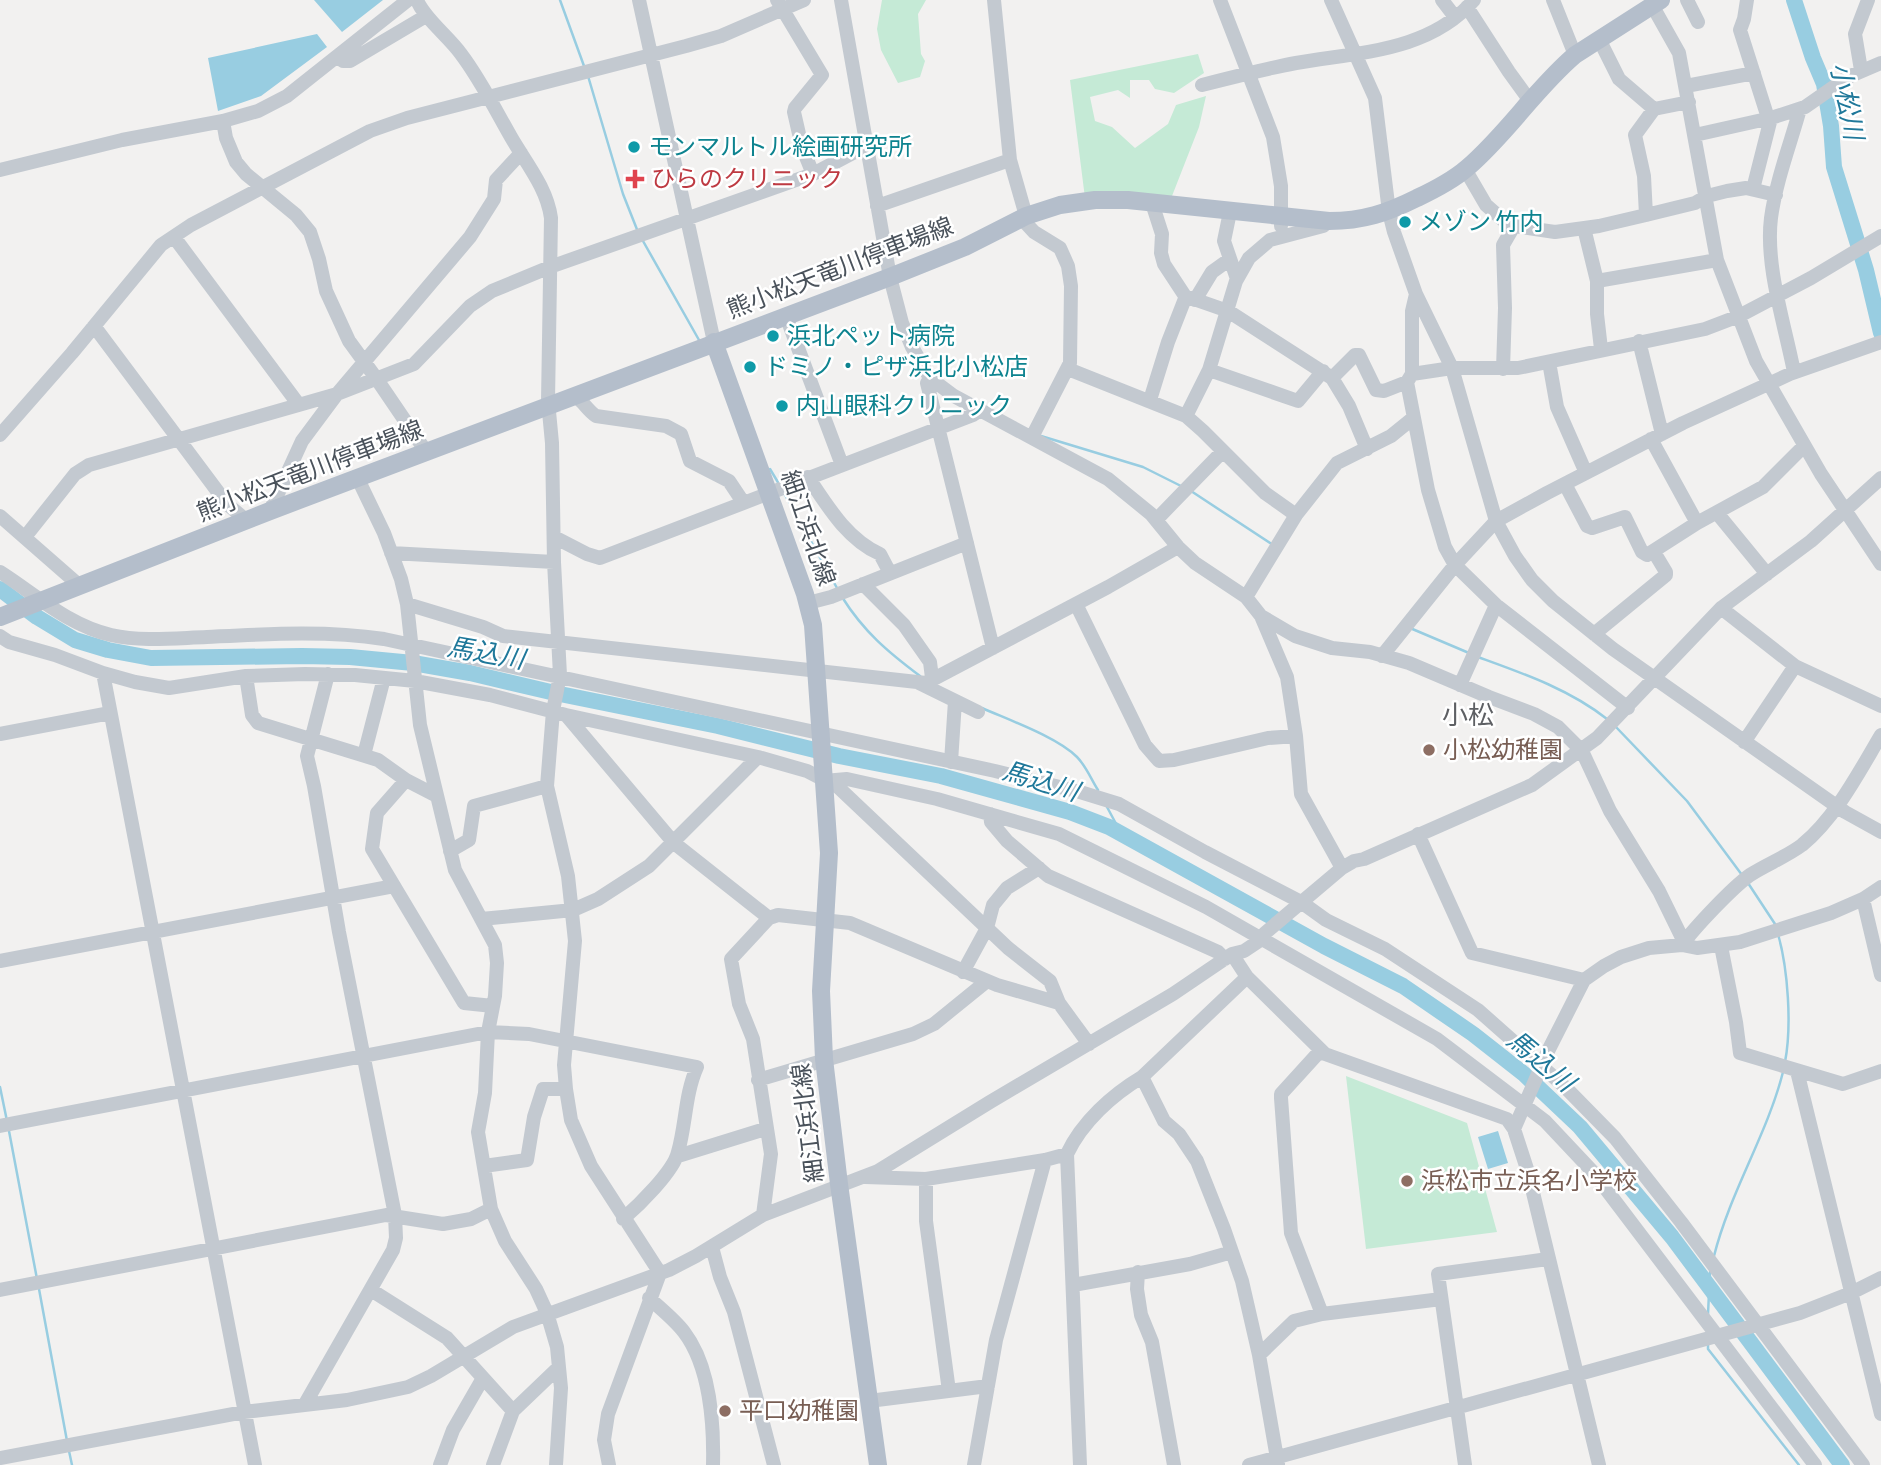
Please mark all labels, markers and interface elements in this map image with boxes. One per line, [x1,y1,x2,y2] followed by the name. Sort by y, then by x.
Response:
[1826,59,1872,145] water label: 小松川
[648,131,912,160] place label: モンマルトル絵画研究所
[626,139,642,155] marker: モンマルトル絵画研究所
[651,163,843,192] place label: ひらのクリニック
[625,169,645,189] marker: ひらのクリニック
[1419,206,1544,235] place label: メゾン 竹内
[722,210,957,323] street label: 熊小松天竜川停車場線
[1397,214,1413,230] marker: メゾン 竹内
[787,320,955,349] place label: 浜北ペット病院
[765,328,781,344] marker: 浜北ペット病院
[764,351,1028,380] place label: ドミノ・ピザ浜北小松店
[742,359,758,375] marker: ドミノ・ピザ浜北小松店
[796,390,1012,419] place label: 内山眼科クリニック
[774,398,790,414] marker: 内山眼科クリニック
[192,413,427,526] street label: 熊小松天竜川停車場線
[776,466,843,589] street label: 細江浜北線
[445,629,530,674] water label: 馬込川
[1442,698,1494,729] district label: 小松
[1443,734,1563,763] place label: 小松幼稚園
[1421,742,1437,758] marker: 小松幼稚園
[1000,753,1086,807] water label: 馬込川
[1502,1023,1584,1099] water label: 馬込川
[785,1062,828,1185] street label: 細江浜北線
[1421,1165,1637,1194] place label: 浜松市立浜名小学校
[1399,1173,1415,1189] marker: 浜松市立浜名小学校
[739,1395,859,1424] place label: 平口幼稚園
[717,1403,733,1419] marker: 平口幼稚園

